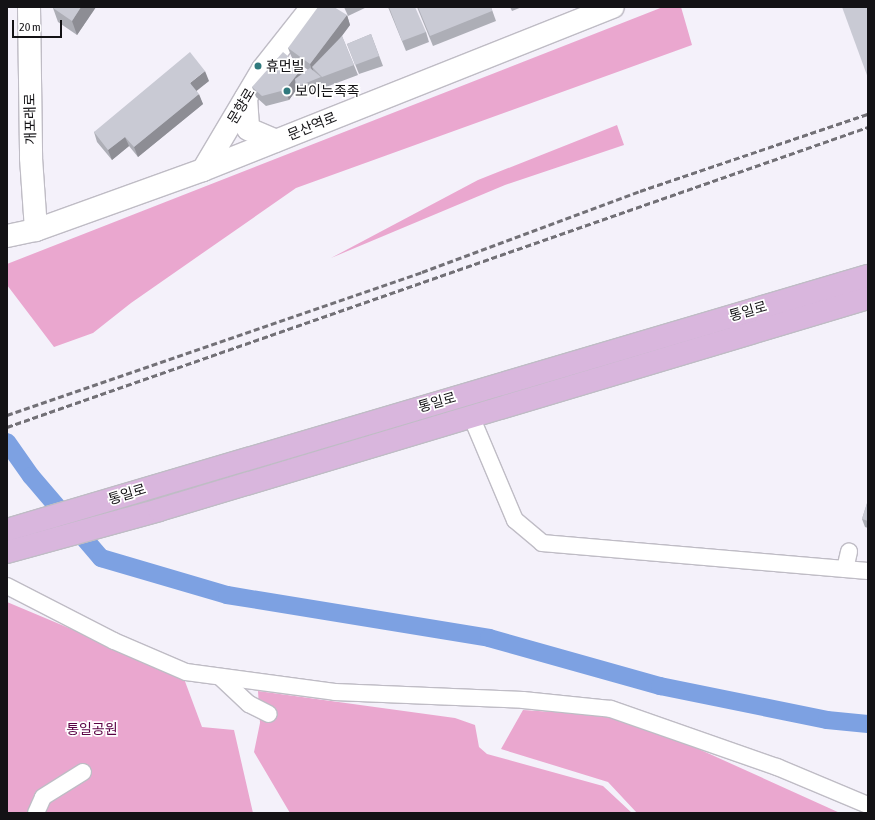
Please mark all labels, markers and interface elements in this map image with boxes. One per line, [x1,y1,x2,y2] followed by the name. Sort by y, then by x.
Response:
[14,12,64,38] scale bar
[19,20,41,34] text: 20 m
[266,58,305,74] place label: 휴먼빌
[253,61,263,71] marker: 휴먼빌
[295,83,359,99] place label: 보이는족족
[224,85,258,127] street label: 문향로
[282,86,292,96] marker: 보이는족족
[21,93,39,145] street label: 개포래로
[285,109,339,143] street label: 문산역로
[727,298,769,324] street label: 통일로
[416,389,458,415] street label: 통일로
[106,480,148,508] street label: 통일로
[66,721,118,737] park label: 통일공원

